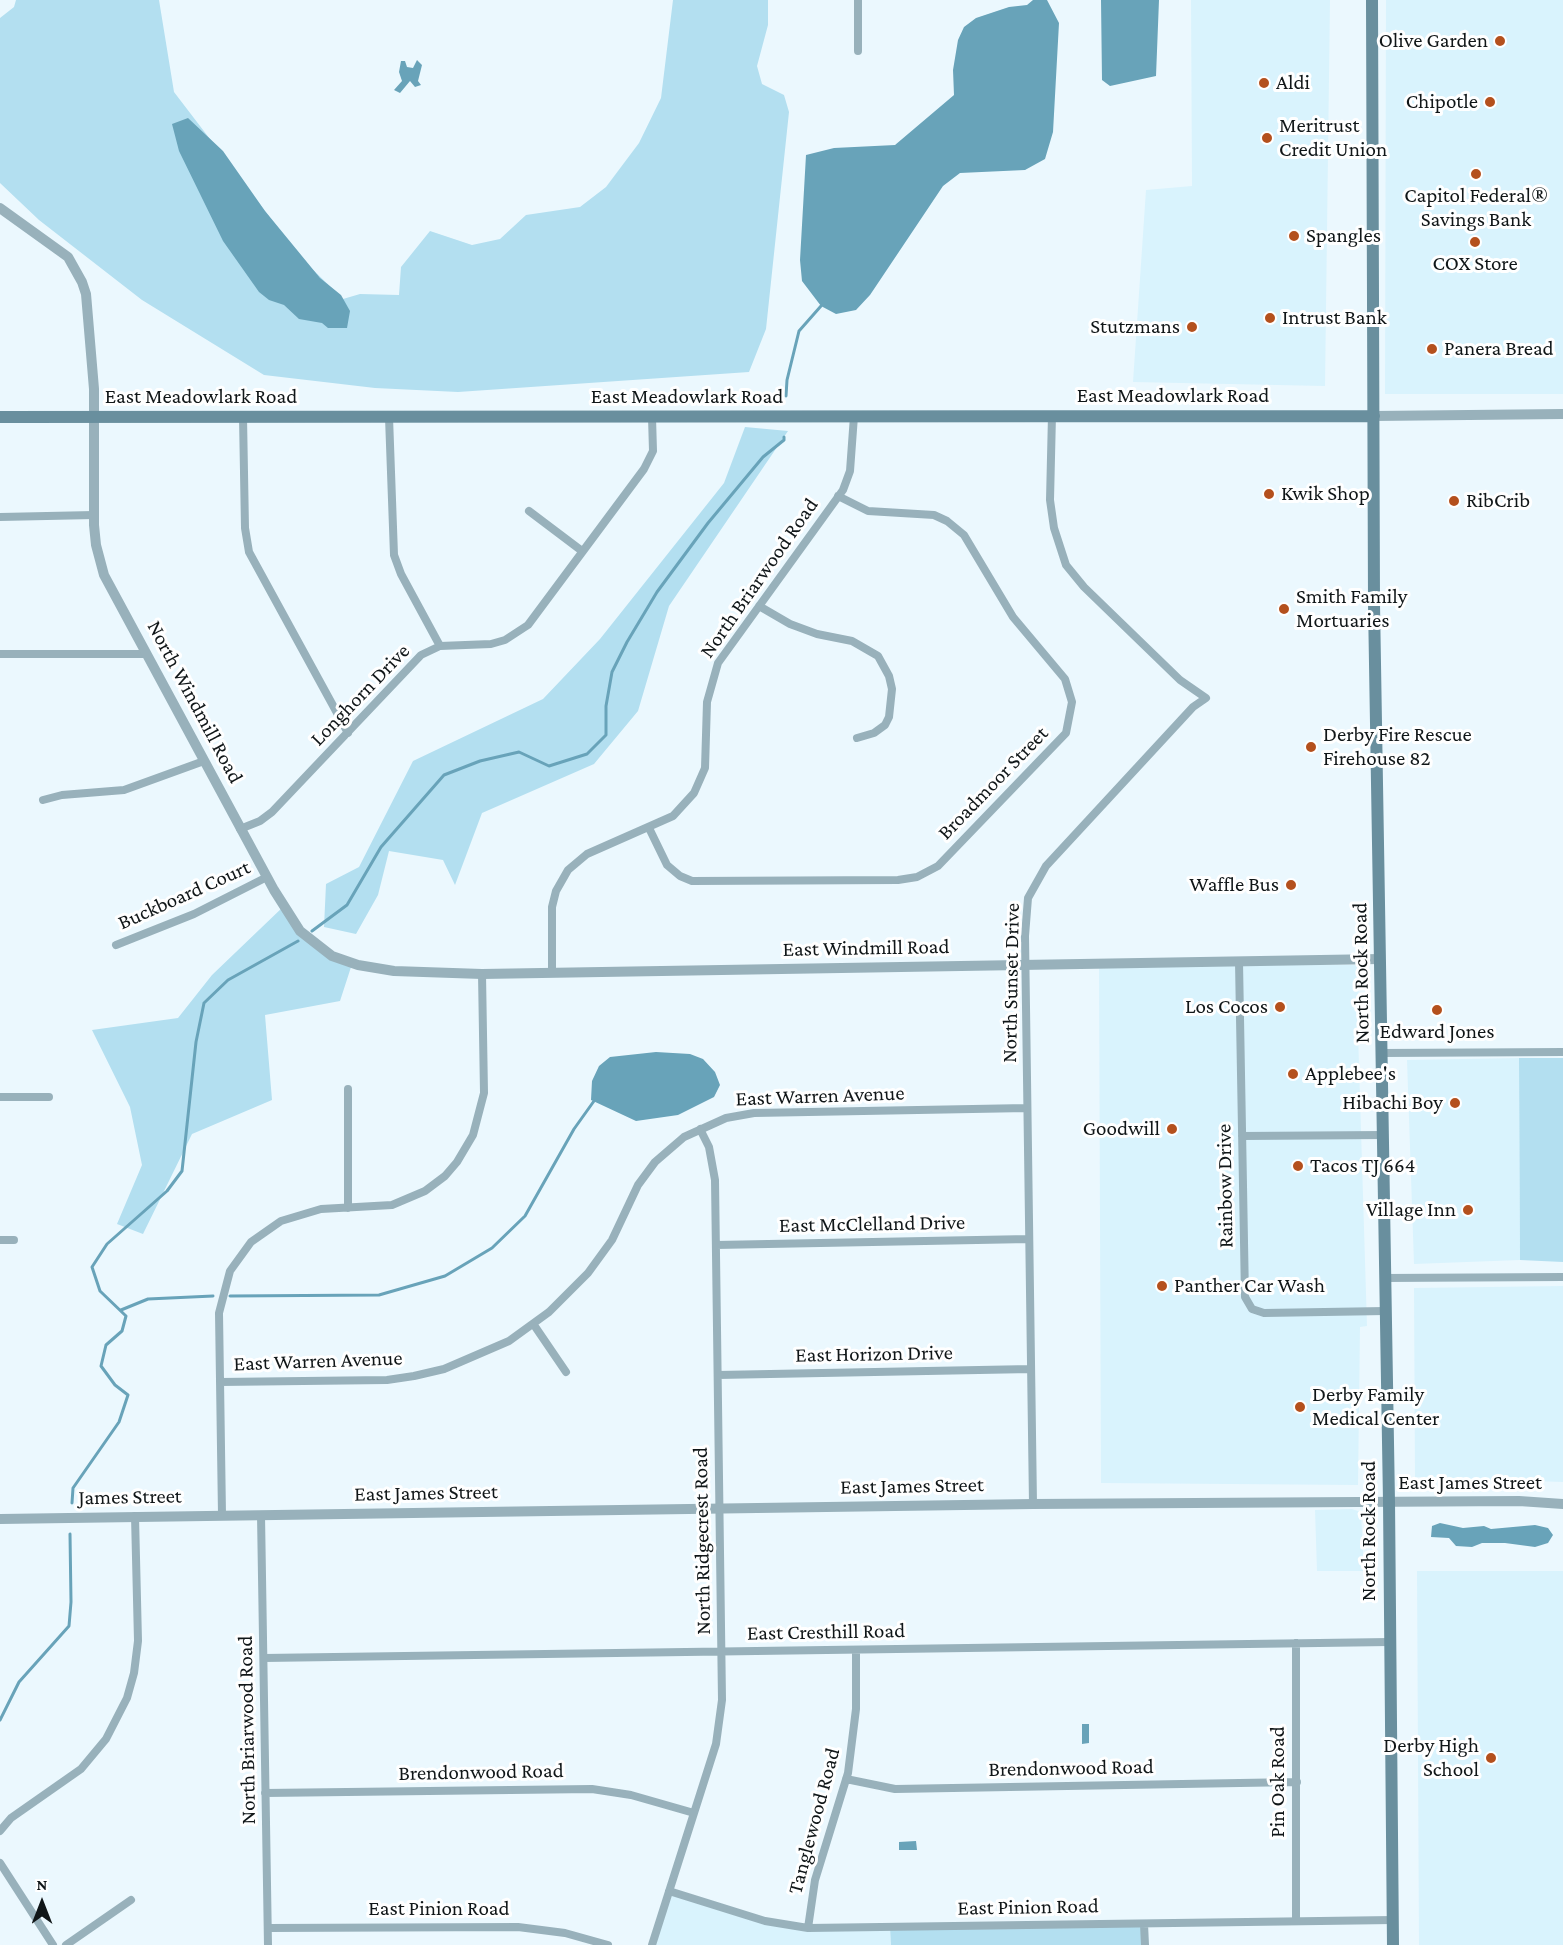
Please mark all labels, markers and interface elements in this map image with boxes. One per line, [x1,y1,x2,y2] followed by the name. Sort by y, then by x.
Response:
[1379,28,1488,54] place label: Olive Garden
[1493,34,1507,48] marker: Olive Garden
[1276,70,1310,96] place label: Aldi
[1257,76,1271,90] marker: Aldi
[1406,89,1478,115] place label: Chipotle
[1483,95,1497,109] marker: Chipotle
[1279,113,1387,163] place label: Meritrust Credit Union
[1260,131,1274,145] marker: Meritrust Credit Union
[1469,167,1483,181] marker: Capitol Federal® Savings Bank
[1404,183,1548,233] place label: Capitol Federal® Savings Bank
[1306,223,1381,249] place label: Spangles
[1287,229,1301,243] marker: Spangles
[1468,235,1482,249] marker: COX Store
[1432,251,1518,277] place label: COX Store
[1282,305,1387,331] place label: Intrust Bank
[1263,311,1277,325] marker: Intrust Bank
[1090,314,1180,340] place label: Stutzmans
[1185,320,1199,334] marker: Stutzmans
[1444,336,1554,362] place label: Panera Bread
[1425,342,1439,356] marker: Panera Bread
[1077,383,1269,409] street label: East Meadowlark Road
[105,384,297,410] street label: East Meadowlark Road
[591,384,783,410] street label: East Meadowlark Road
[1281,481,1370,507] place label: Kwik Shop
[1262,487,1276,501] marker: Kwik Shop
[1466,488,1530,514] place label: RibCrib
[694,493,824,663] street label: North Briarwood Road
[1447,494,1461,508] marker: RibCrib
[1296,584,1408,634] place label: Smith Family Mortuaries
[1277,602,1291,616] marker: Smith Family Mortuaries
[142,616,248,788] street label: North Windmill Road
[305,639,415,751] street label: Longhorn Drive
[933,721,1053,845] street label: Broadmoor Street
[1323,722,1472,772] place label: Derby Fire Rescue Firehouse 82
[1304,740,1318,754] marker: Derby Fire Rescue Firehouse 82
[114,855,254,935] street label: Buckboard Court
[1189,872,1279,898] place label: Waffle Bus
[1284,878,1298,892] marker: Waffle Bus
[1347,902,1375,1044] street label: North Rock Road
[997,903,1025,1063] street label: North Sunset Drive
[782,934,950,962] street label: East Windmill Road
[1185,994,1268,1020] place label: Los Cocos
[1273,1000,1287,1014] marker: Los Cocos
[1430,1003,1444,1017] marker: Edward Jones
[1380,1019,1494,1045] place label: Edward Jones
[1305,1061,1396,1087] place label: Applebee's
[1286,1067,1300,1081] marker: Applebee's
[735,1080,905,1112] street label: East Warren Avenue
[1342,1090,1443,1116] place label: Hibachi Boy
[1448,1096,1462,1110] marker: Hibachi Boy
[1083,1116,1160,1142] place label: Goodwill
[1165,1122,1179,1136] marker: Goodwill
[1211,1124,1239,1248] street label: Rainbow Drive
[1310,1153,1415,1179] place label: Tacos TJ 664
[1291,1159,1305,1173] marker: Tacos TJ 664
[1366,1197,1456,1223] place label: Village Inn
[1461,1203,1475,1217] marker: Village Inn
[779,1210,965,1238] street label: East McClelland Drive
[1174,1273,1325,1299] place label: Panther Car Wash
[1155,1279,1169,1293] marker: Panther Car Wash
[795,1340,953,1368] street label: East Horizon Drive
[233,1345,403,1377] street label: East Warren Avenue
[1312,1382,1439,1432] place label: Derby Family Medical Center
[1293,1400,1307,1414] marker: Derby Family Medical Center
[688,1447,716,1635] street label: North Ridgecrest Road
[1356,1461,1382,1601] street label: North Rock Road
[1398,1470,1542,1496] street label: East James Street
[840,1472,984,1500] street label: East James Street
[354,1479,498,1507] street label: East James Street
[78,1483,182,1511] street label: James Street
[747,1618,905,1646] street label: East Cresthill Road
[233,1635,261,1825] street label: North Briarwood Road
[1265,1726,1291,1838] street label: Pin Oak Road
[1383,1733,1479,1783] place label: Derby High School
[782,1745,846,1897] street label: Tanglewood Road
[1484,1751,1498,1765] marker: Derby High School
[988,1754,1154,1782] street label: Brendonwood Road
[398,1758,564,1786] street label: Brendonwood Road
[12,1873,72,1933] north arrow
[37,1876,47,1893] text: N
[957,1893,1099,1921] street label: East Pinion Road
[368,1896,510,1922] street label: East Pinion Road

